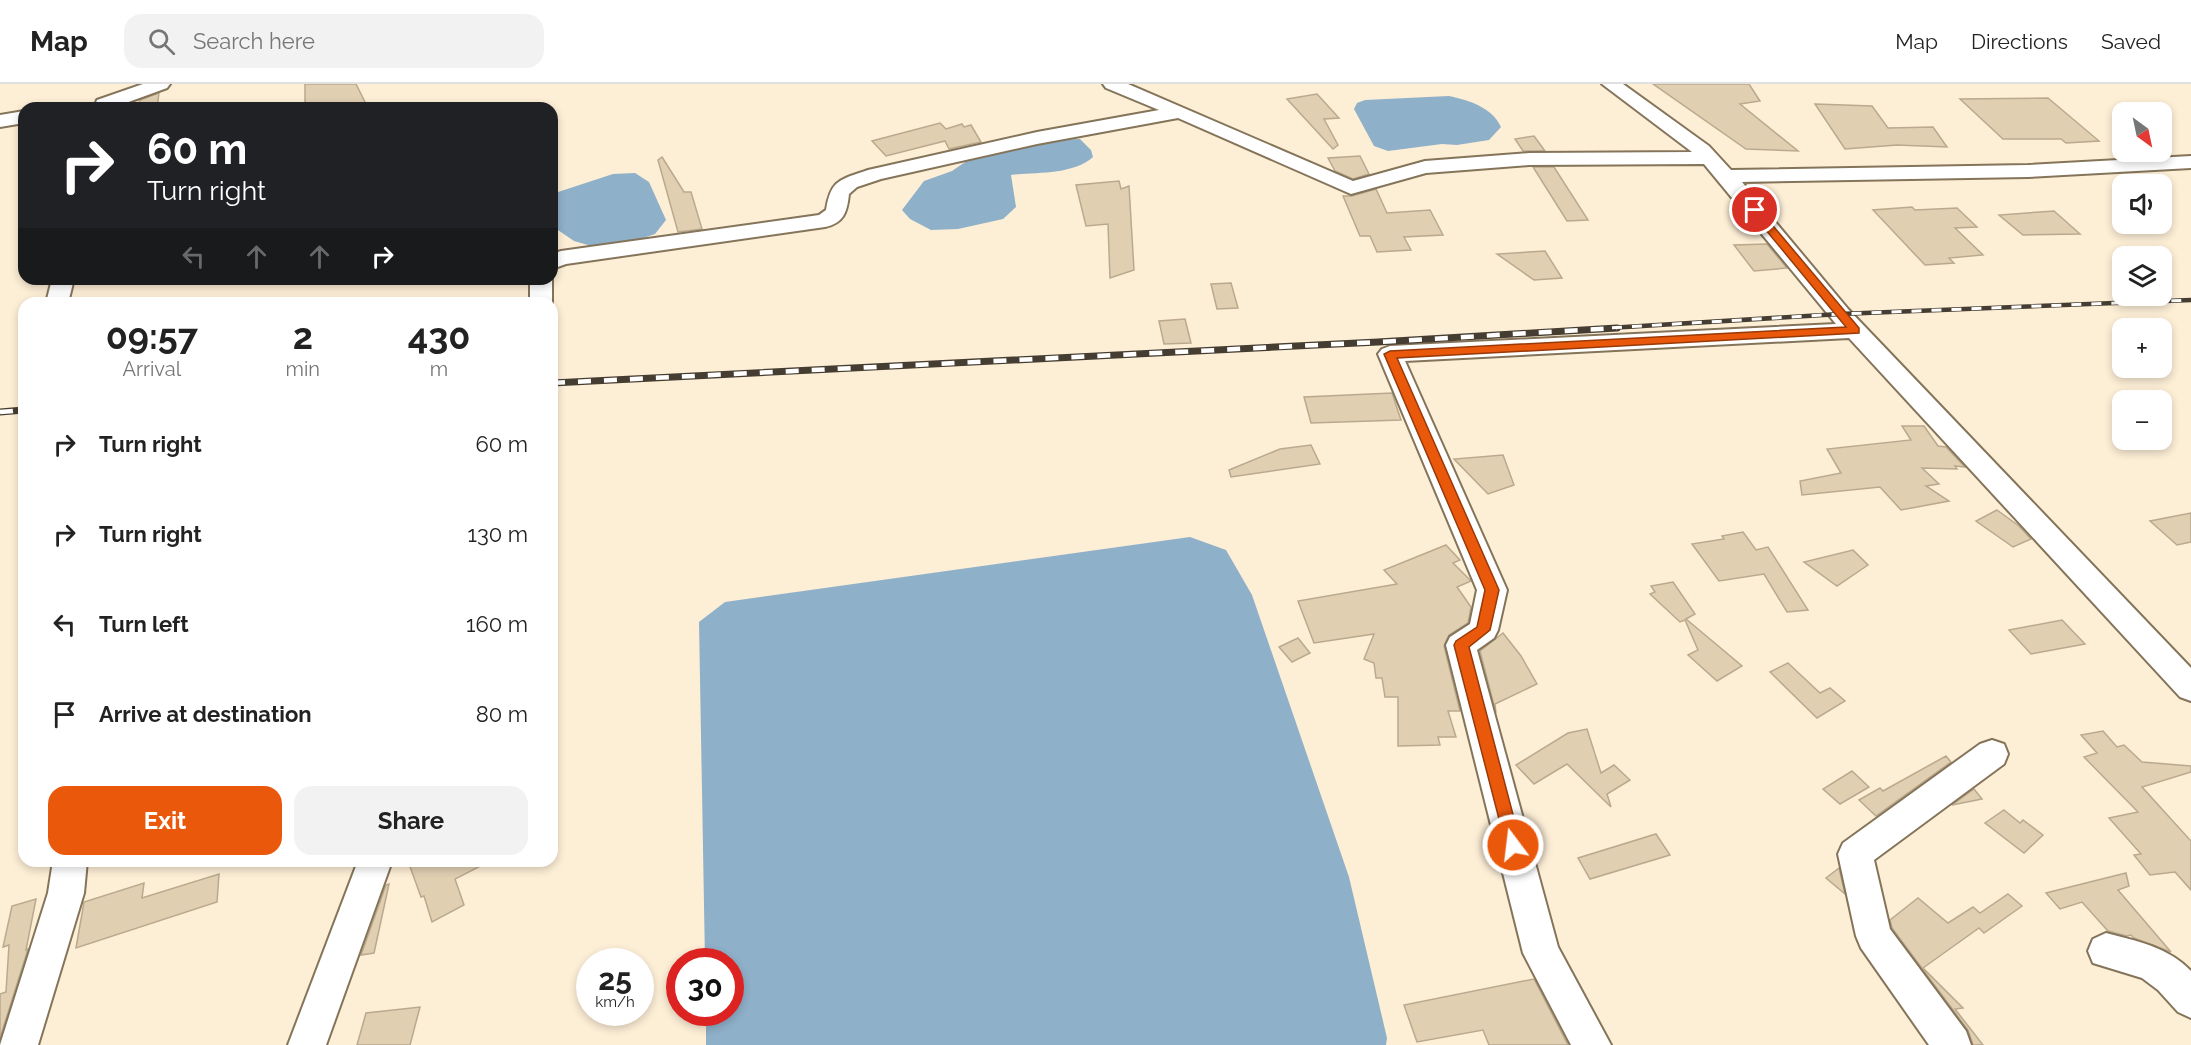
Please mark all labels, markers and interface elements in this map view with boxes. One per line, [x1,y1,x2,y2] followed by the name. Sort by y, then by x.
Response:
[124,14,544,68] search box
[30,25,88,58] text: Map
[145,25,178,58] icon: search
[193,28,315,54] text: Search here
[1895,29,1938,54] text: Map
[1971,29,2068,54] text: Directions
[2101,29,2161,54] text: Saved
[2112,102,2172,162] north arrow
[2112,102,2172,450] map controls
[147,125,247,174] text: 60 m
[48,126,126,204] icon: right
[2112,174,2172,234] button: sound
[147,175,266,206] text: Turn right
[1729,184,1780,235] pin
[1738,193,1771,226] icon: arrive
[177,240,210,273] icon: left
[240,240,273,273] icon: ahead
[303,240,336,273] icon: ahead
[366,240,399,273] icon: right
[2112,246,2172,306] button: layers
[106,315,198,357] text: 09:57
[293,315,313,357] text: 2
[408,315,470,357] text: 430
[2112,318,2172,378] button: +
[122,357,181,381] text: Arrival
[286,357,320,381] text: min
[430,357,448,381] text: m
[2112,390,2172,450] button: −
[48,428,81,461] icon: right
[99,431,202,457] text: Turn right
[475,431,528,457] text: 60 m
[48,518,81,551] icon: right
[99,521,202,547] text: Turn right
[468,521,528,547] text: 130 m
[48,608,81,641] icon: left
[99,611,189,637] text: Turn left
[466,611,528,637] text: 160 m
[48,698,81,731] icon: arrive
[99,701,312,727] text: Arrive at destination
[476,701,528,727] text: 80 m
[48,786,282,855] button: Exit
[294,786,528,855] button: Share
[1481,813,1545,877] position arrow
[666,948,744,1026] speed limit sign: 30
[598,962,632,997] text: 25
[595,993,635,1011] text: km/h

